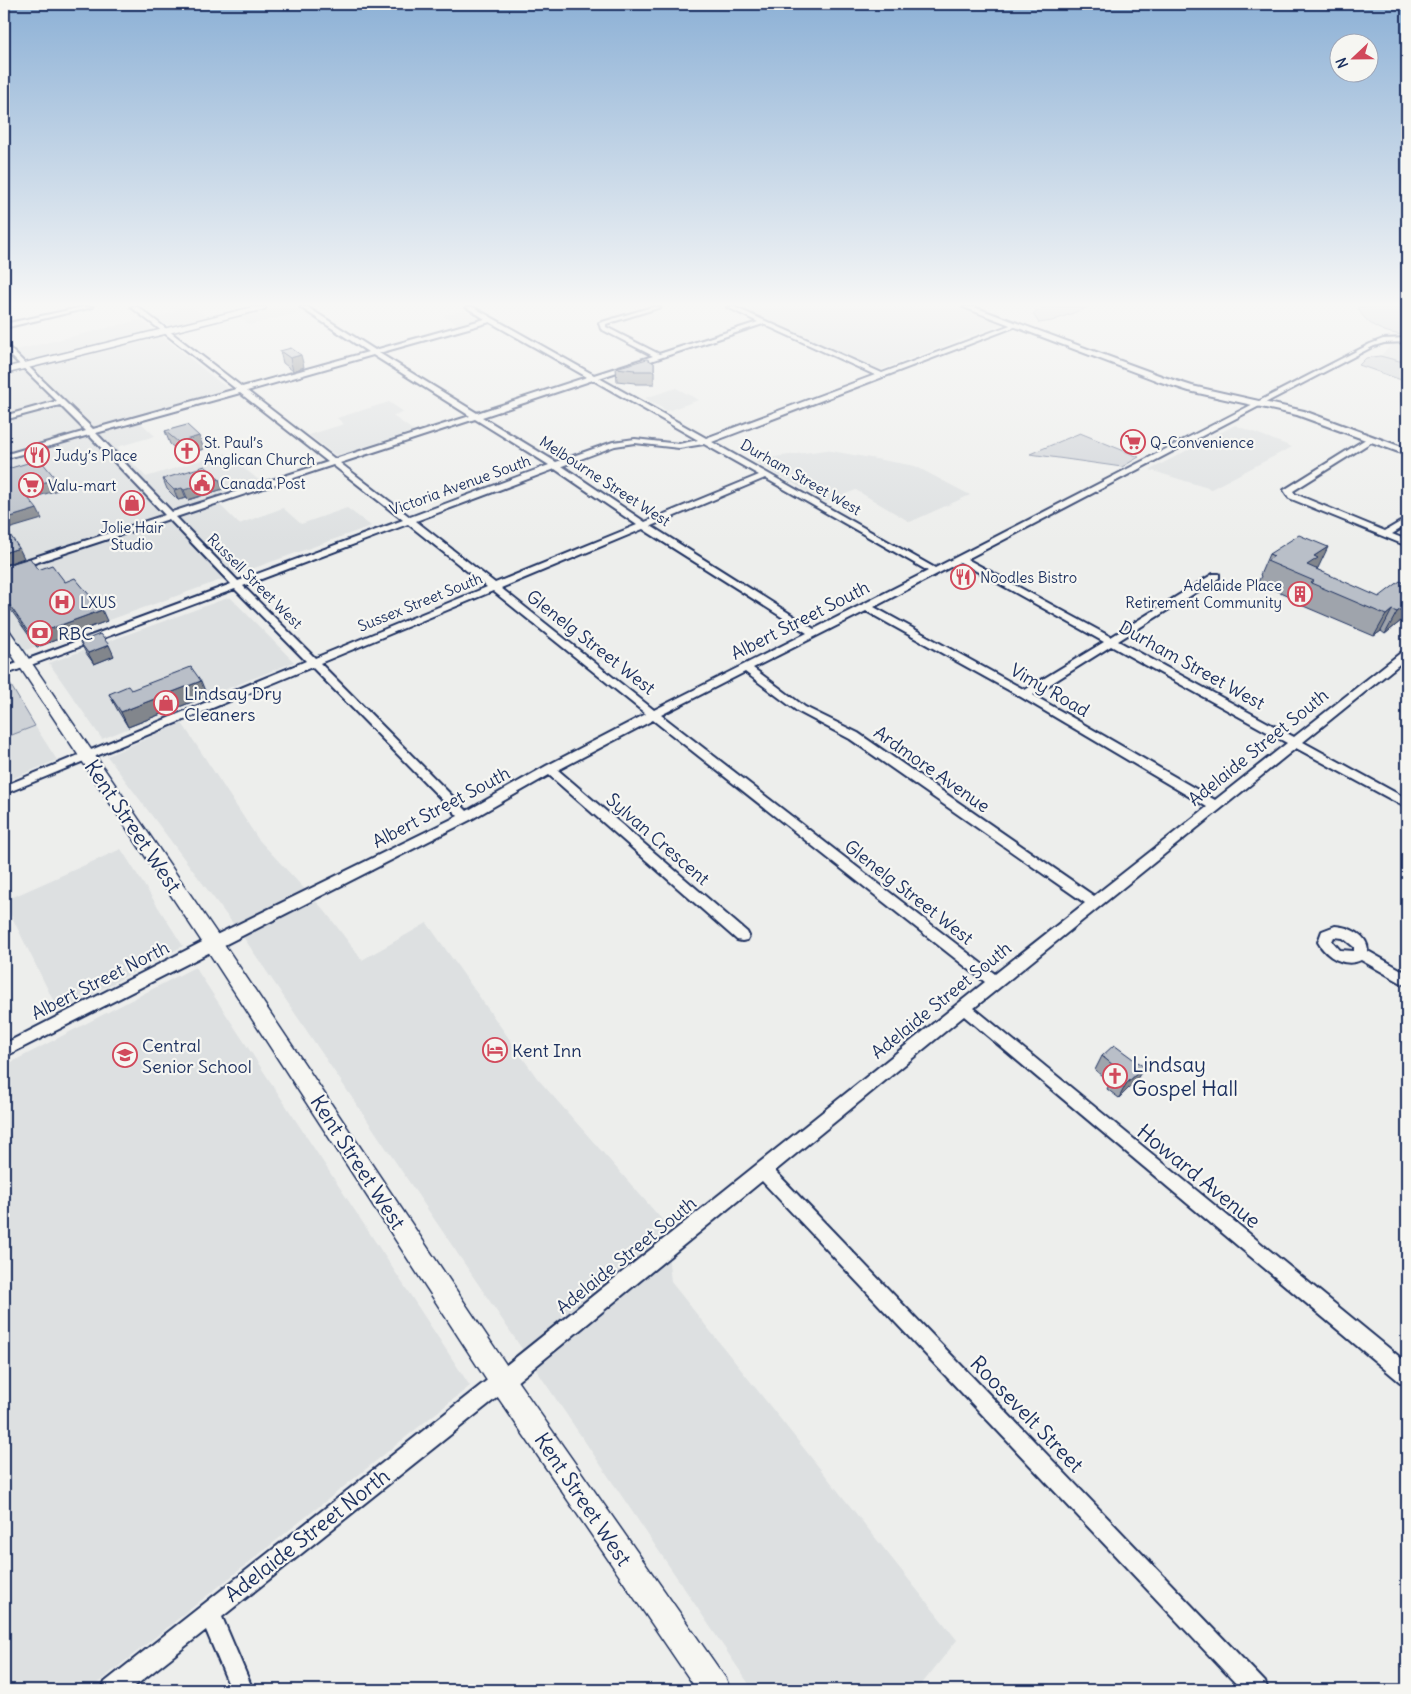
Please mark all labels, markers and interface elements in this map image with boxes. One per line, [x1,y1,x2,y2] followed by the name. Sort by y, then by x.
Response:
[1328,32,1378,82] north arrow
[1332,55,1352,71] text: N
[1120,429,1146,455] supermarket icon: Q-Convenience
[536,432,674,530] street label: Melbourne Street West
[204,433,316,469] place label: St. Paul’s Anglican Church
[1150,433,1254,452] place label: Q-Convenience
[737,435,865,519] street label: Durham Street West
[174,438,200,464] church icon: St. Paul’s Anglican Church
[24,442,50,468] restaurant icon: Judy’s Place
[54,446,137,465] place label: Judy’s Place
[387,451,533,519] street label: Victoria Avenue South
[189,470,215,496] public building icon: Canada Post
[18,472,44,498] supermarket icon: Valu-mart
[220,474,305,493] place label: Canada Post
[48,476,116,495] place label: Valu-mart
[119,490,145,516] shop icon: Jolie Hair Studio
[100,518,164,554] place label: Jolie Hair Studio
[203,529,307,633] street label: Russell Street West
[950,564,976,590] restaurant icon: Noodles Bistro
[355,568,485,636] street label: Sussex Street South
[980,568,1077,587] place label: Noodles Bistro
[727,575,873,665] street label: Albert Street South
[1125,576,1282,612] place label: Adelaide Place Retirement Community
[1287,581,1313,607] building icon: Adelaide Place Retirement Community
[522,585,660,699] street label: Glenelg Street West
[49,589,75,615] hospital icon: LXUS
[80,593,116,612] place label: LXUS
[1115,615,1269,715] street label: Durham Street West
[27,620,53,646] bank icon: RBC
[58,622,93,645] place label: RBC
[1006,658,1094,722] street label: Vimy Road
[184,682,282,726] place label: Lindsay Dry Cleaners
[1183,683,1333,811] street label: Adelaide Street South
[153,690,179,716] shop icon: Lindsay Dry Cleaners
[870,720,994,818] street label: Ardmore Avenue
[78,754,188,898] street label: Kent Street West
[368,761,514,853] street label: Albert Street South
[602,788,714,890] street label: Sylvan Crescent
[840,835,978,949] street label: Glenelg Street West
[27,935,173,1025] street label: Albert Street North
[866,936,1016,1064] street label: Adelaide Street South
[142,1034,252,1078] place label: Central Senior School
[482,1037,508,1063] hotel icon: Kent Inn
[512,1039,582,1062] place label: Kent Inn
[112,1042,138,1068] school or university icon: Central Senior School
[1132,1051,1238,1102] place label: Lindsay Gospel Hall
[1102,1063,1128,1089] church icon: Lindsay Gospel Hall
[304,1090,412,1234] street label: Kent Street West
[1132,1118,1266,1234] street label: Howard Avenue
[551,1191,701,1319] street label: Adelaide Street South
[964,1350,1090,1478] street label: Roosevelt Street
[528,1427,638,1571] street label: Kent Street West
[219,1462,395,1608] street label: Adelaide Street North

